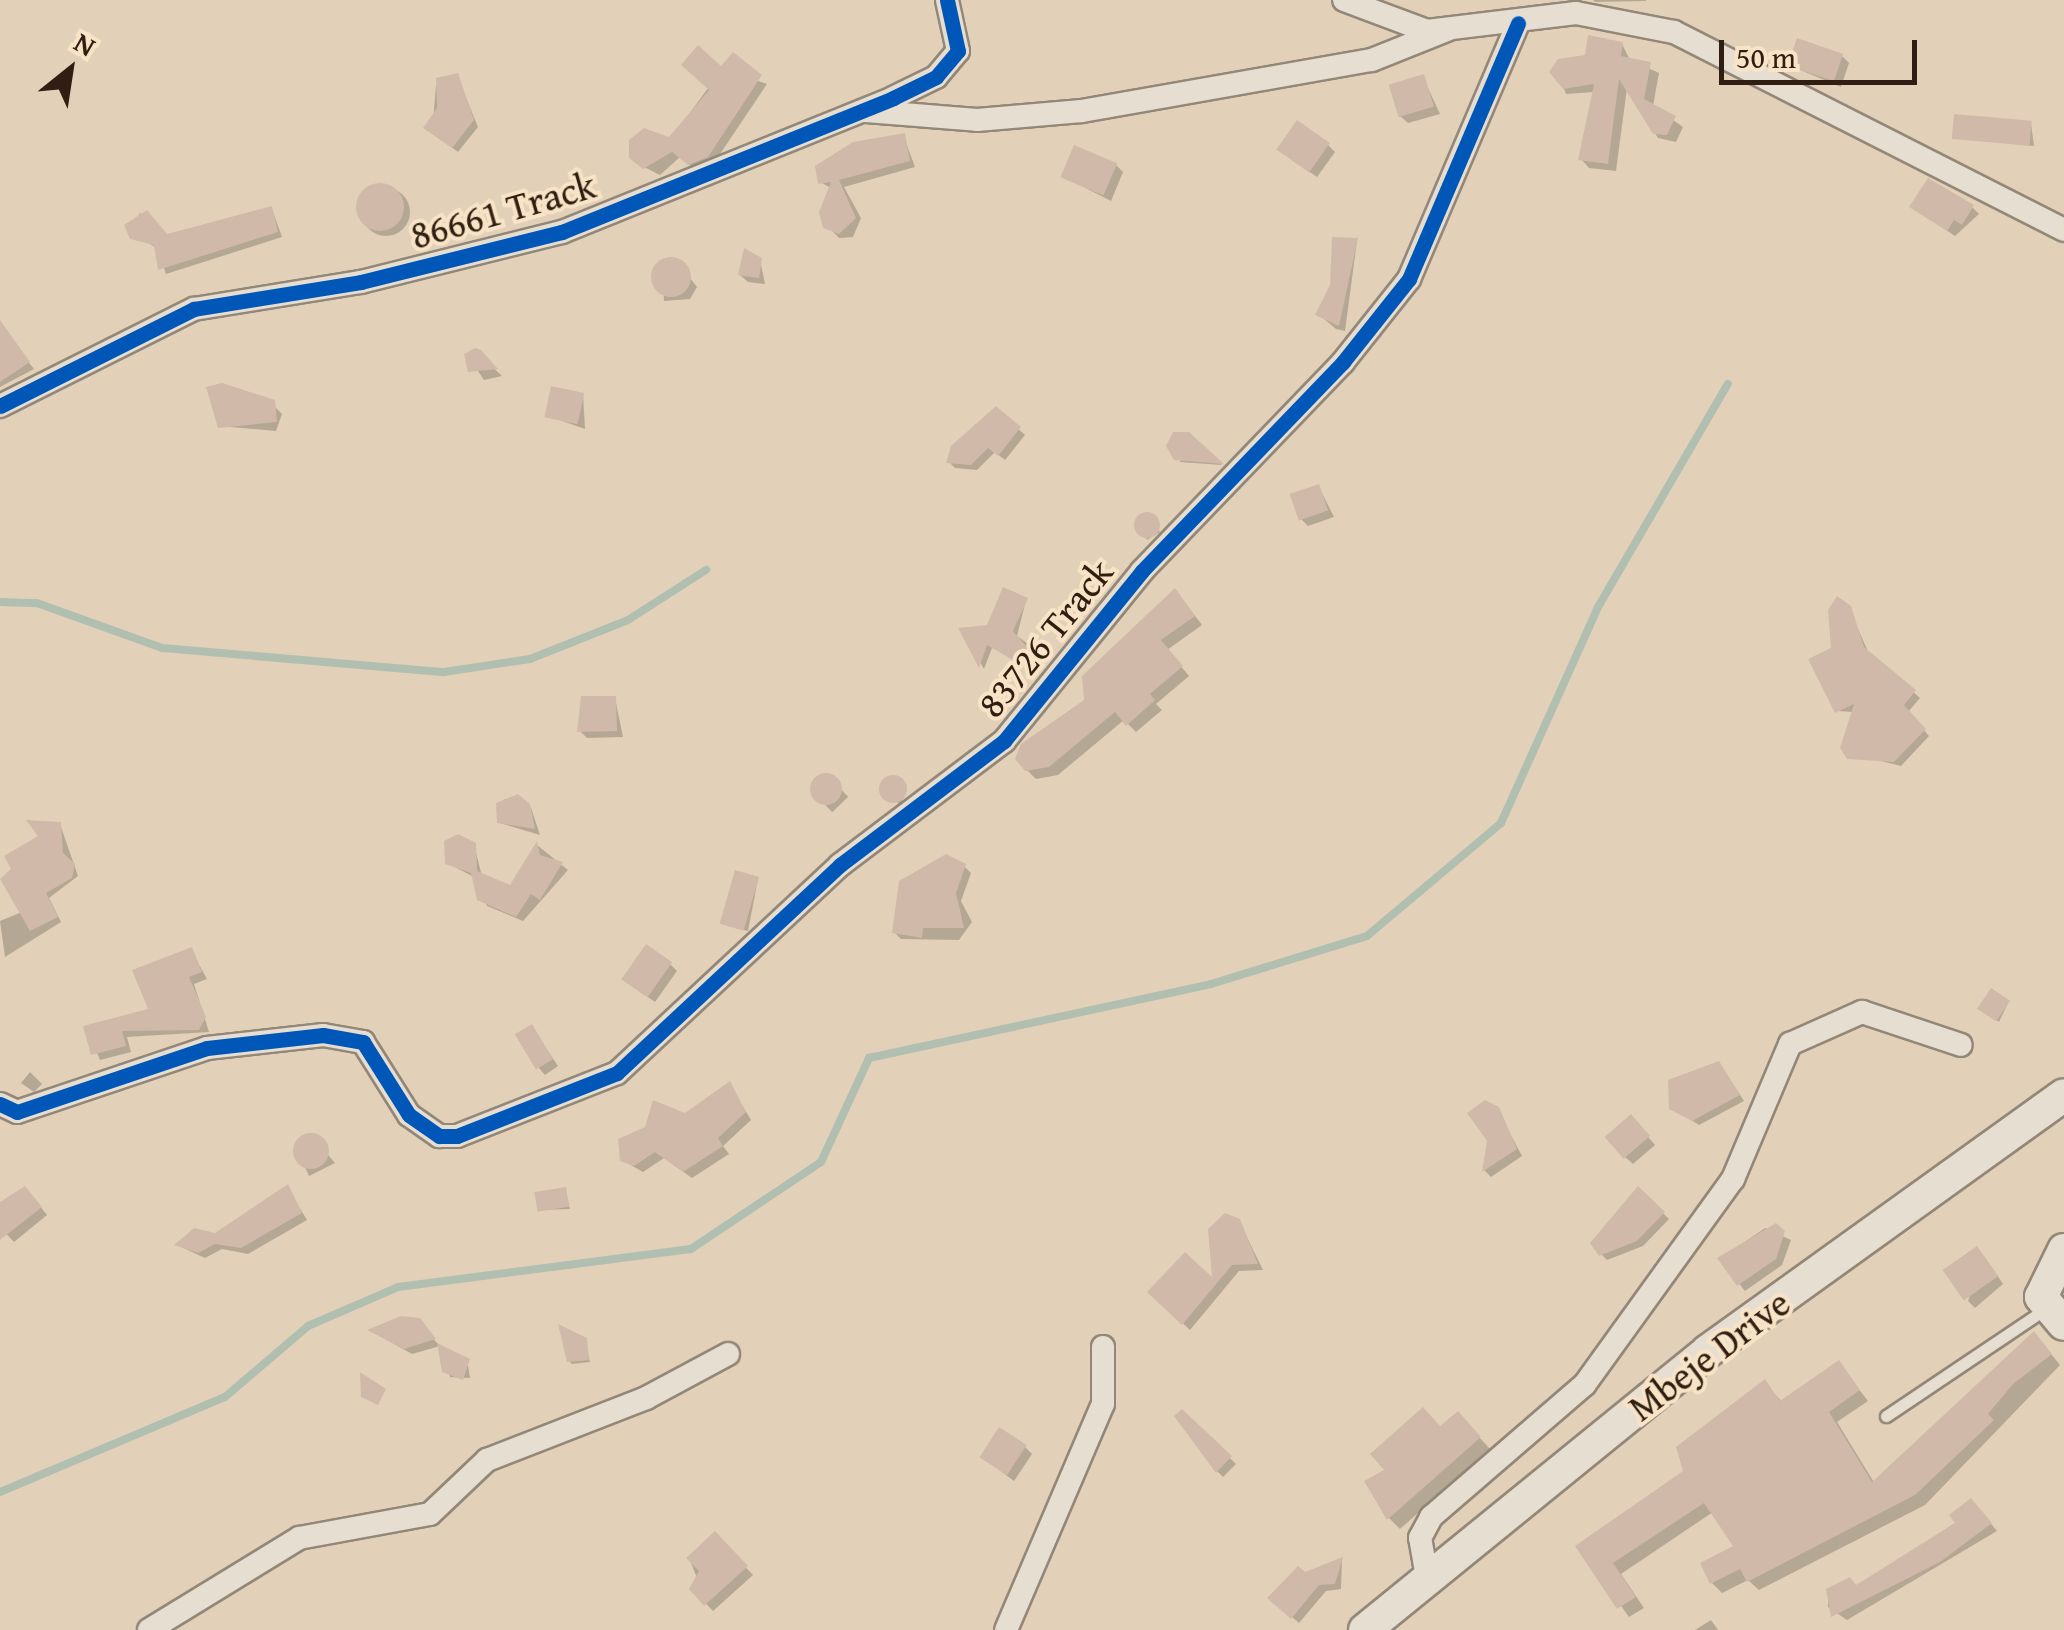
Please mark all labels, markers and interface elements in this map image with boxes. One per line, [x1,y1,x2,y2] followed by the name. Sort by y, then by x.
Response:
[20,20,120,120] north arrow
[1724,20,1922,82] scale bar
[67,21,104,66] text: N
[1736,35,1796,79] text: 50 m
[405,162,601,258] street label: 86661 Track
[968,550,1122,726] street label: 83726 Track
[1619,1280,1799,1430] street label: Mbeje Drive

